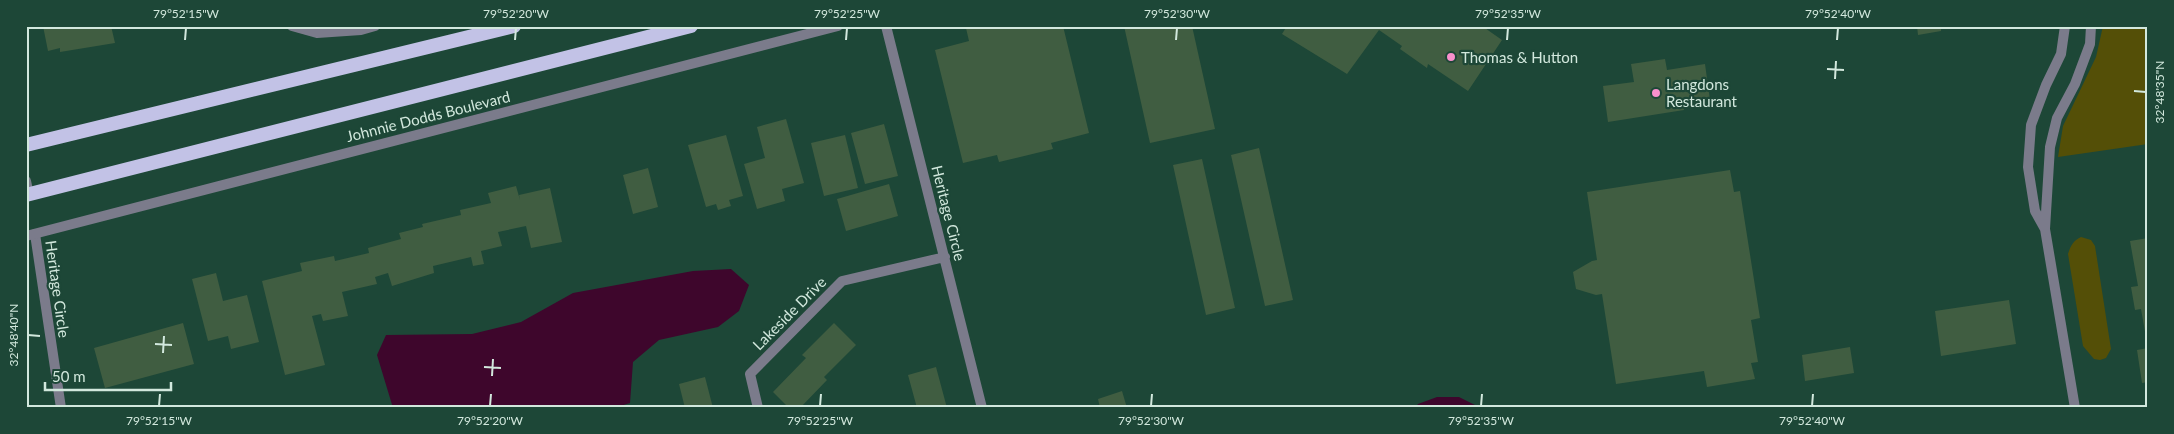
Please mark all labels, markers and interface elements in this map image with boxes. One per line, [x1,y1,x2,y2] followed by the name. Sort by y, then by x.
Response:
[153,6,220,21] text: 79°52'15"W
[483,6,550,21] text: 79°52'20"W
[814,6,881,21] text: 79°52'25"W
[1144,6,1211,21] text: 79°52'30"W
[1475,6,1542,21] text: 79°52'35"W
[1805,6,1872,21] text: 79°52'40"W
[1461,48,1578,66] place label: Thomas & Hutton
[1445,51,1457,63] marker: Thomas & Hutton
[2152,61,2167,123] text: 32°48'35"N
[1666,75,1738,110] place label: Langdons Restaurant
[344,87,512,145] street label: Johnnie Dodds Boulevard
[1650,87,1662,99] marker: Langdons Restaurant
[928,163,970,263] street label: Heritage Circle
[42,239,74,339] street label: Heritage Circle
[749,273,829,353] street label: Lakeside Drive
[6,304,21,366] text: 32°48'40"N
[45,359,171,391] scale bar
[52,367,86,385] text: 50 m
[126,413,193,428] text: 79°52'15"W
[457,413,524,428] text: 79°52'20"W
[787,413,854,428] text: 79°52'25"W
[1118,413,1185,428] text: 79°52'30"W
[1448,413,1515,428] text: 79°52'35"W
[1779,413,1846,428] text: 79°52'40"W

